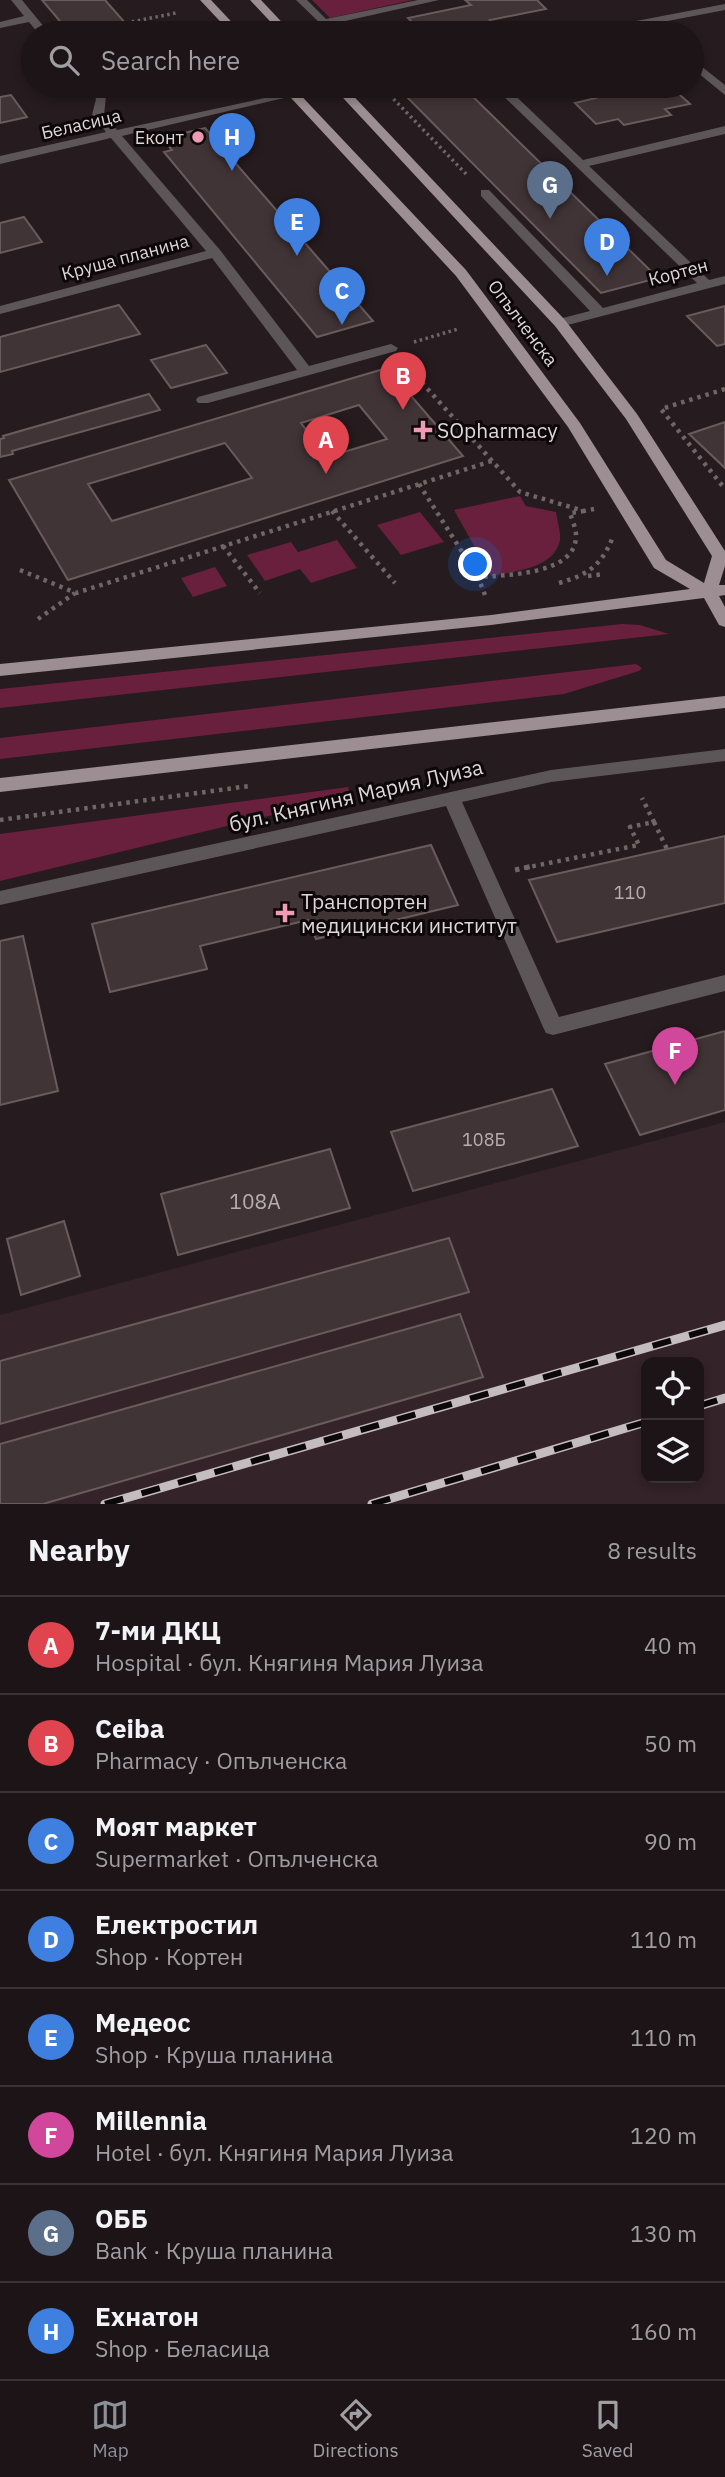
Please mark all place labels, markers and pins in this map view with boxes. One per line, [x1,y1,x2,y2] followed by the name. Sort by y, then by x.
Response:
[209,113,255,171] pin: H
[135,126,184,149] place label: Еконт
[190,129,206,145] marker: Еконт
[527,161,573,219] pin: G
[274,198,320,256] pin: E
[584,218,630,276] pin: D
[319,267,365,325] pin: C
[380,352,426,410] pin: B
[303,416,349,474] pin: A
[437,416,558,444] place label: SOpharmacy
[415,422,431,438] marker: SOpharmacy
[301,887,517,939] place label: Транспортен медицински институт
[275,903,295,923] marker: Транспортен медицински институт
[652,1027,698,1085] pin: F

